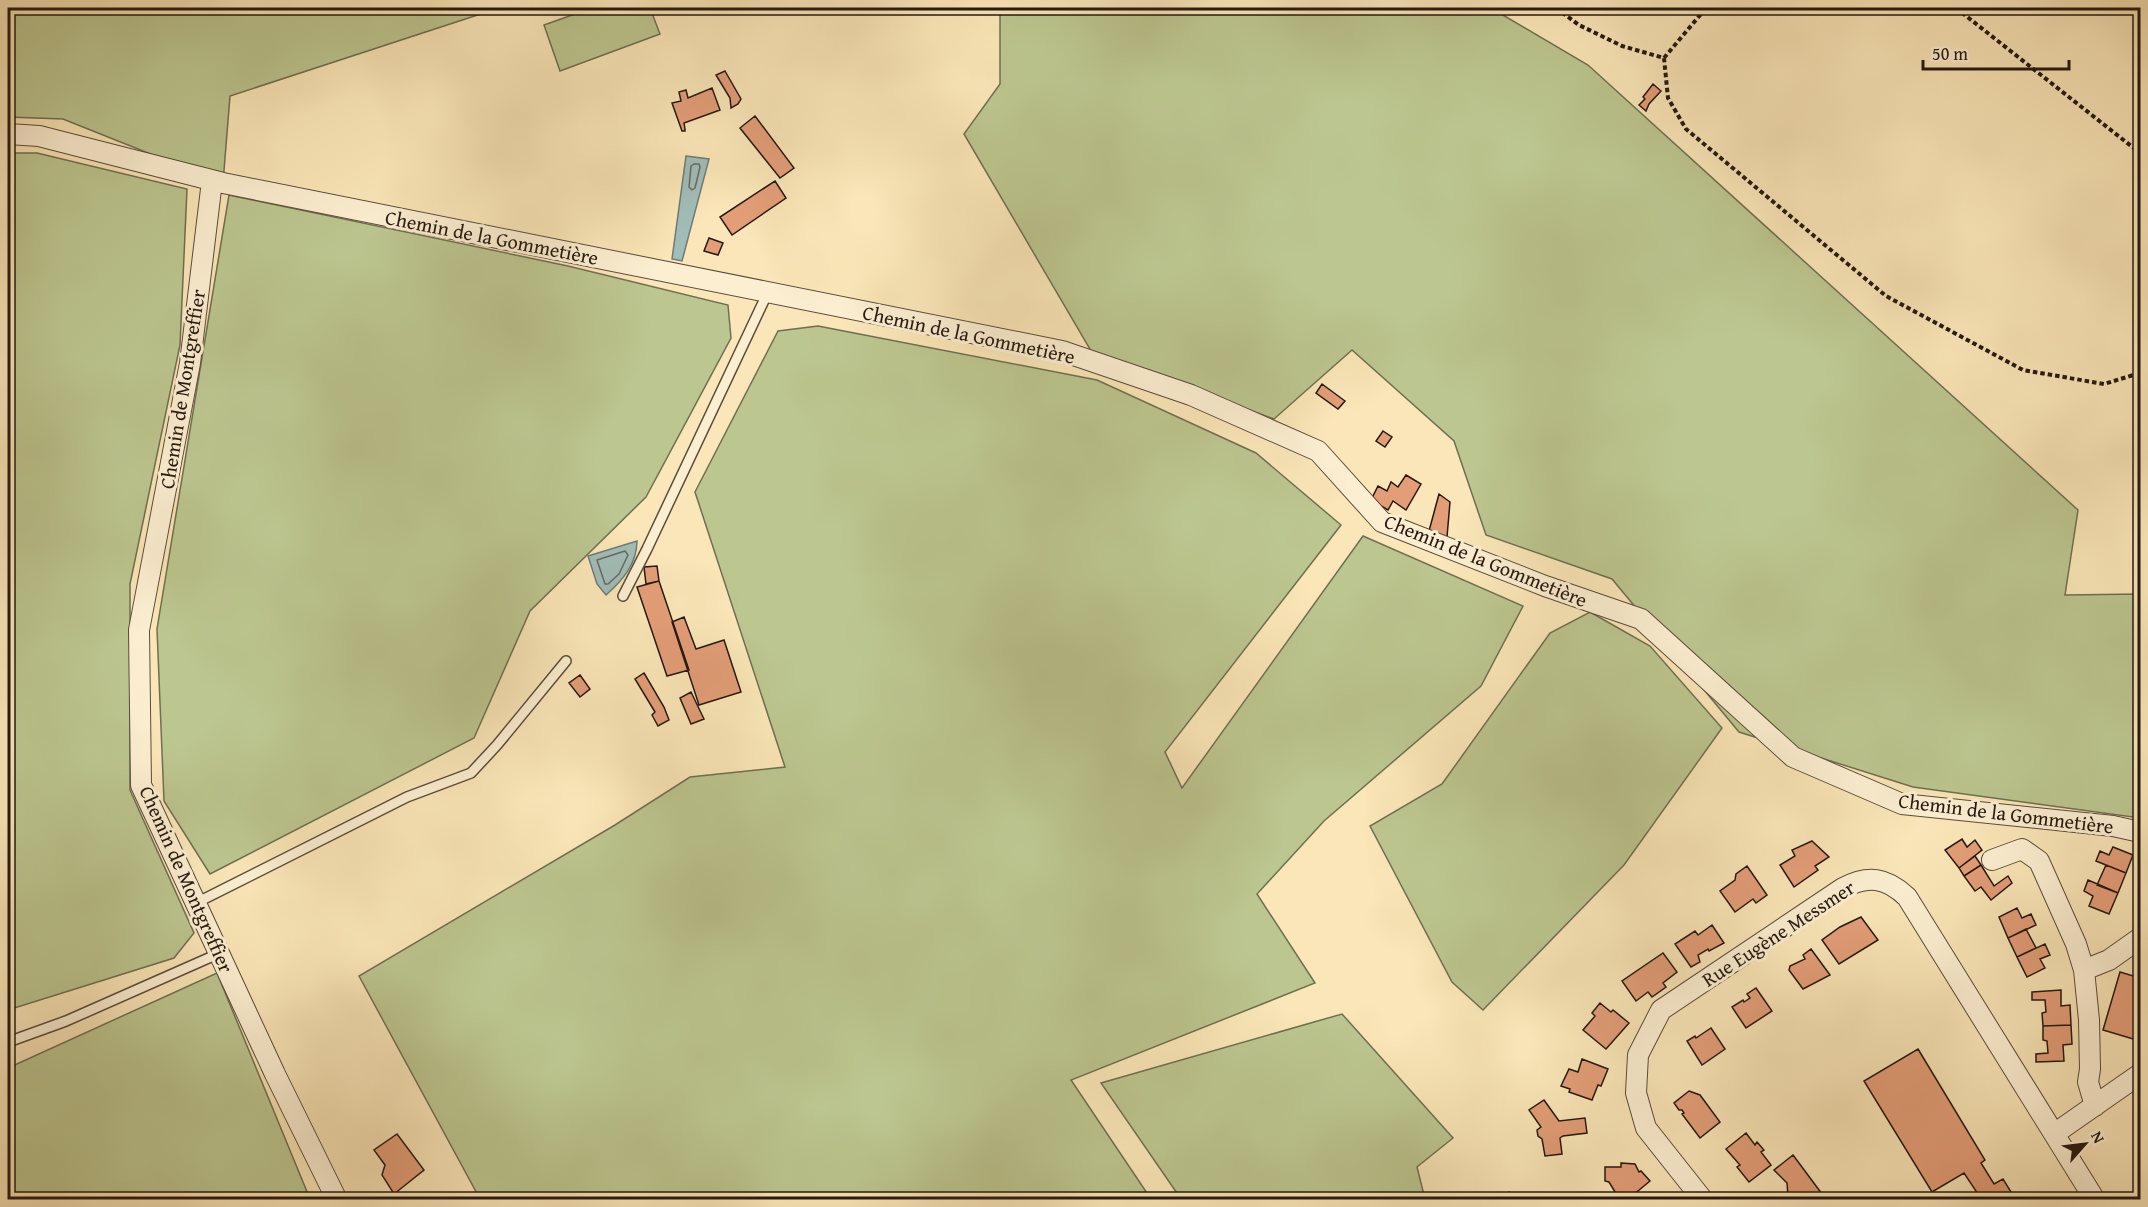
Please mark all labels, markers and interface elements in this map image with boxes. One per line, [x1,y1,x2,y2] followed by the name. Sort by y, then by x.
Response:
[1923,33,2068,71] scale bar
[1932,40,1968,67] text: 50 m
[383,202,601,272] street label: Chemin de la Gommetière
[152,287,212,491] street label: Chemin de Montgreffier
[860,297,1078,371] street label: Chemin de la Gommetière
[1380,506,1592,614] street label: Chemin de la Gommetière
[133,781,241,977] street label: Chemin de Montgreffier
[1897,785,2115,841] street label: Chemin de la Gommetière
[1696,873,1860,993] street label: Rue Eugène Messmer
[2055,1114,2115,1174] north arrow
[2085,1127,2111,1148] text: N

